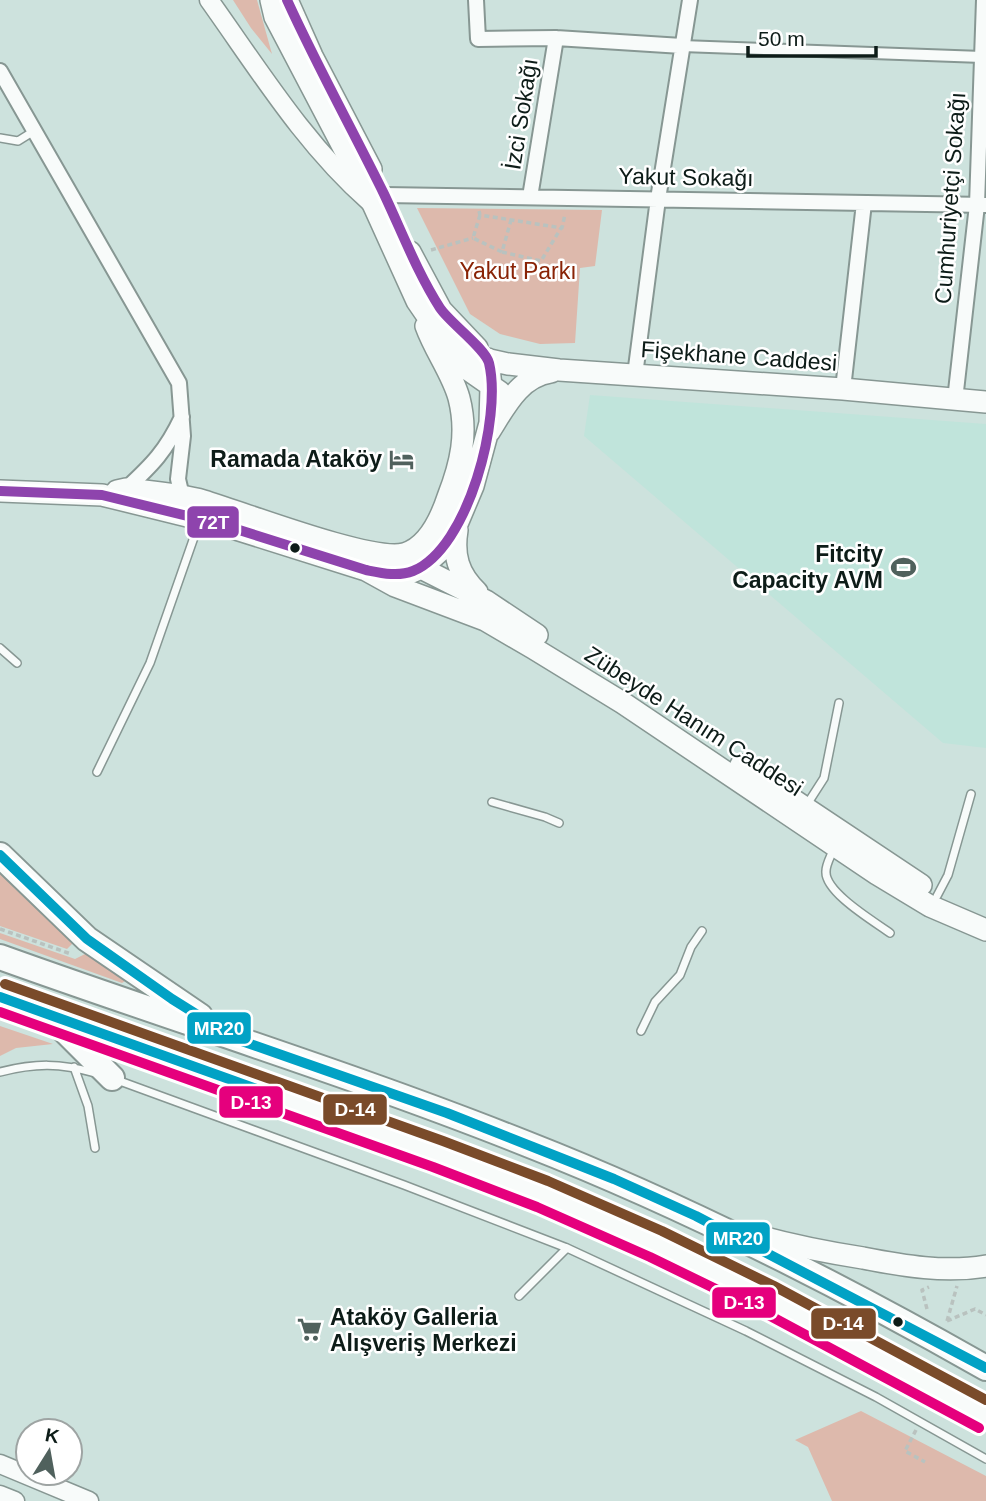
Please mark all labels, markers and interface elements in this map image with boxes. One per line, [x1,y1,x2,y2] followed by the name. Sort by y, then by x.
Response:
[748,14,876,58] scale bar
[758,27,805,50] text: 50 m
[499,56,543,172] street label: İzci Sokağı
[930,91,970,305] street label: Cumhuriyetçi Sokağı
[618,163,754,191] street label: Yakut Sokağı
[459,258,577,284] park label: Yakut Parkı
[640,336,838,376] street label: Fişekhane Caddesi
[388,445,416,473] hotel icon: Ramada Ataköy
[210,446,382,472] place label: Ramada Ataköy
[186,505,240,539] line badge: 72T
[197,512,230,533] text: 72T
[288,541,302,555] unlabelled marker
[732,541,883,593] place label: Fitcity Capacity AVM
[889,553,917,581] sports icon: Fitcity Capacity AVM
[580,641,808,801] street label: Zübeyde Hanım Caddesi
[186,1011,252,1045] line badge: MR20
[194,1018,244,1039] text: MR20
[218,1085,284,1119] line badge: D-13
[230,1092,272,1113] text: D-13
[322,1093,388,1126] line badge: D-14
[334,1099,376,1120] text: D-14
[705,1221,771,1255] line badge: MR20
[713,1228,763,1249] text: MR20
[711,1286,777,1319] line badge: D-13
[723,1292,765,1313] text: D-13
[330,1304,517,1356] place label: Ataköy Galleria Alışveriş Merkezi
[810,1307,877,1340] line badge: D-14
[822,1313,864,1334] text: D-14
[891,1315,905,1329] unlabelled marker
[296,1316,324,1344] supermarket icon: Ataköy Galleria Alışveriş Merkezi
[14,1417,84,1487] north arrow
[43,1424,61,1447] text: K

